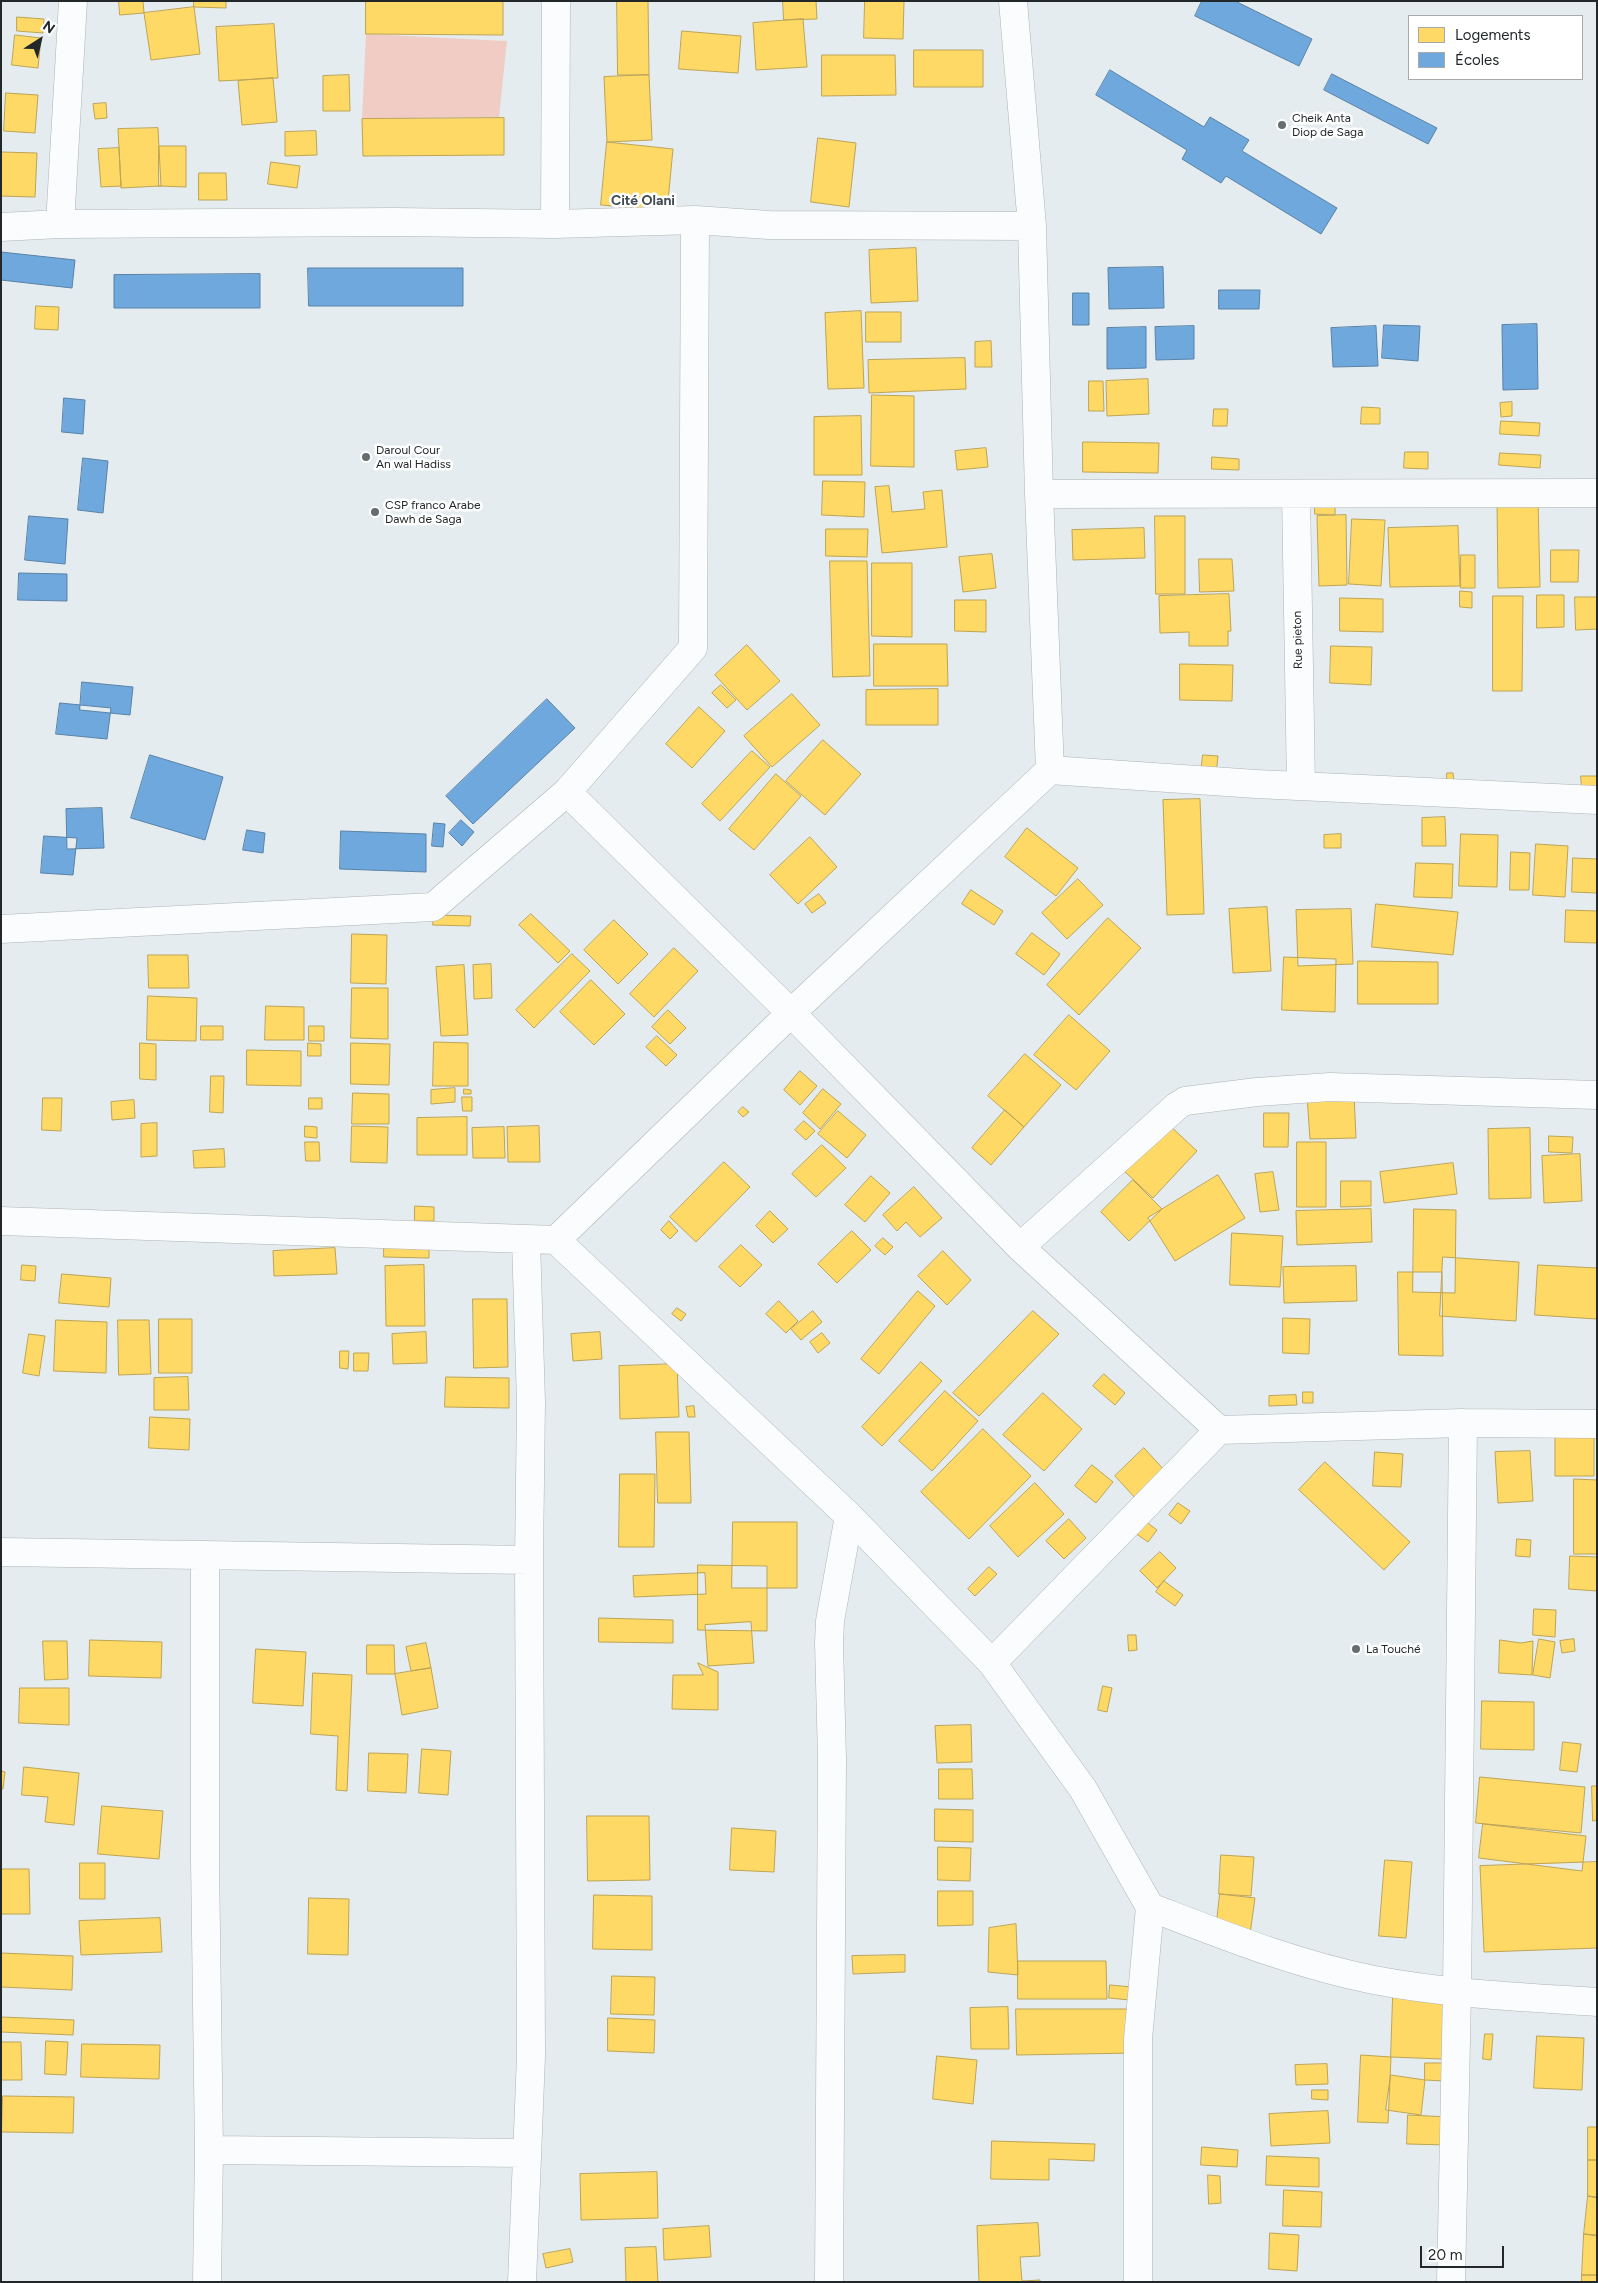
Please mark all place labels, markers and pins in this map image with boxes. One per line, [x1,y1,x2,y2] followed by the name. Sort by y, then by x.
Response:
[1292,111,1363,139] place label: Cheik Anta Diop de Saga
[1276,119,1288,131] marker: Cheik Anta Diop de Saga
[376,443,451,471] place label: Daroul Cour An wal Hadiss
[360,451,372,463] marker: Daroul Cour An wal Hadiss
[385,498,481,526] place label: CSP franco Arabe Dawh de Saga
[369,506,381,518] marker: CSP franco Arabe Dawh de Saga
[1366,1642,1421,1656] place label: La Touché
[1350,1643,1362,1655] marker: La Touché

